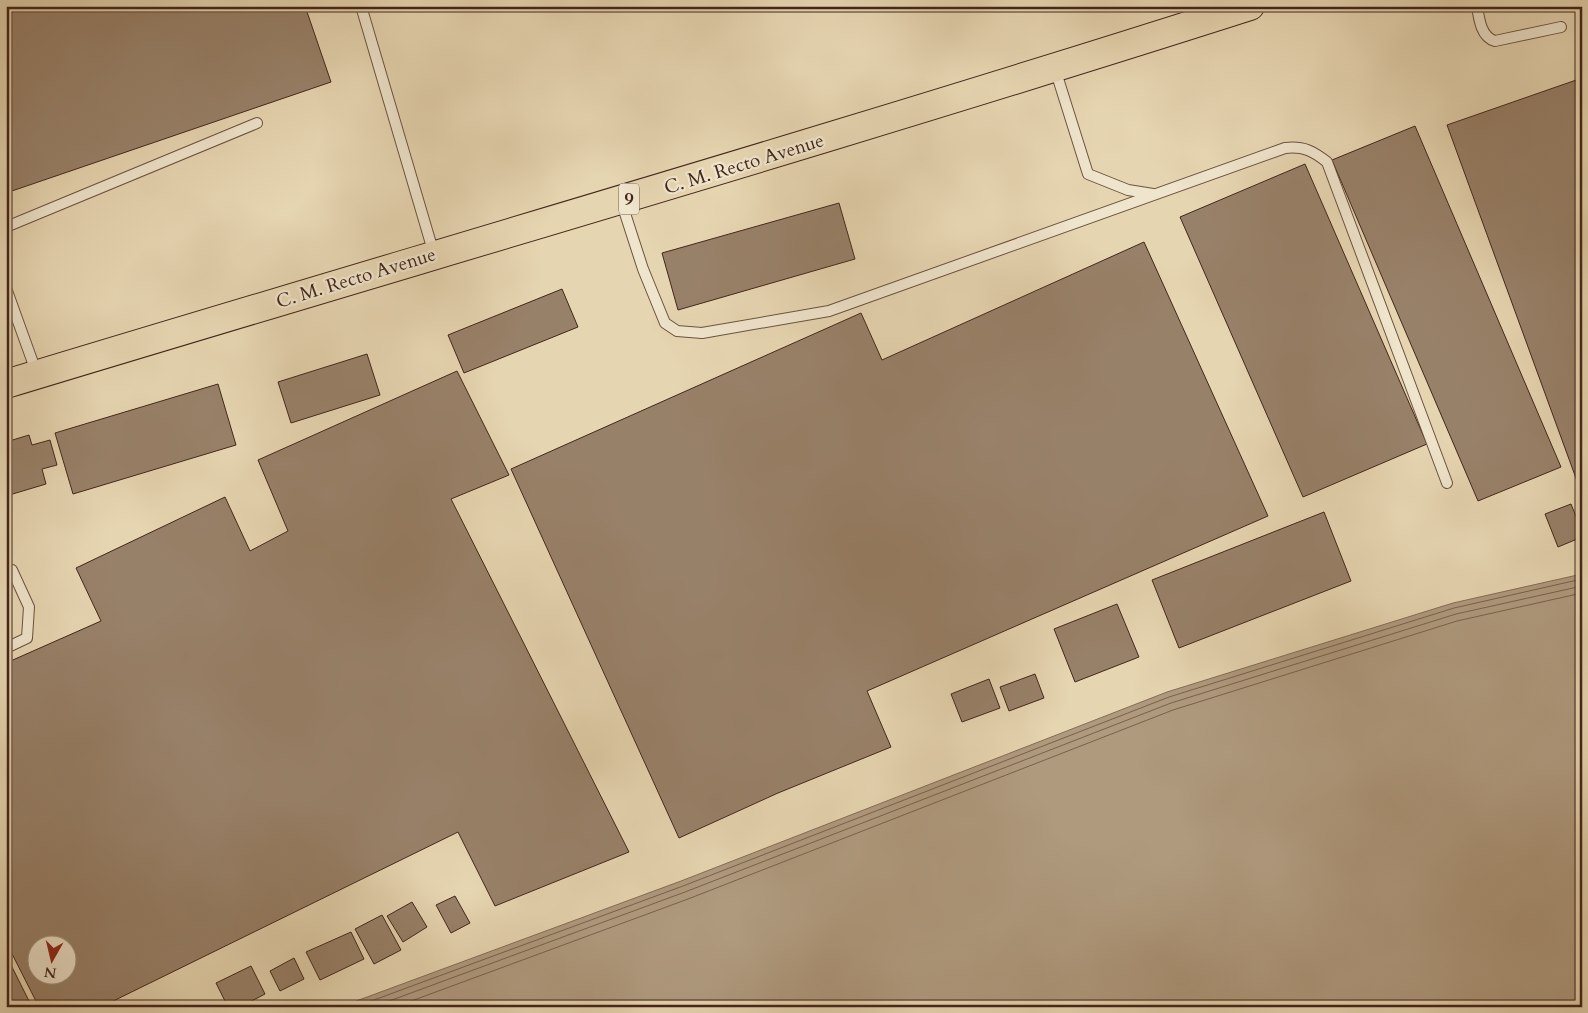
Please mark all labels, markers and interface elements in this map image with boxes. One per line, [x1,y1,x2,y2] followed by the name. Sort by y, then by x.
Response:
[661,127,827,201] street label: C. M. Recto Avenue
[619,183,639,214] road number: 9
[273,241,439,315] street label: C. M. Recto Avenue
[28,936,78,986] north arrow
[43,962,58,983] text: N

